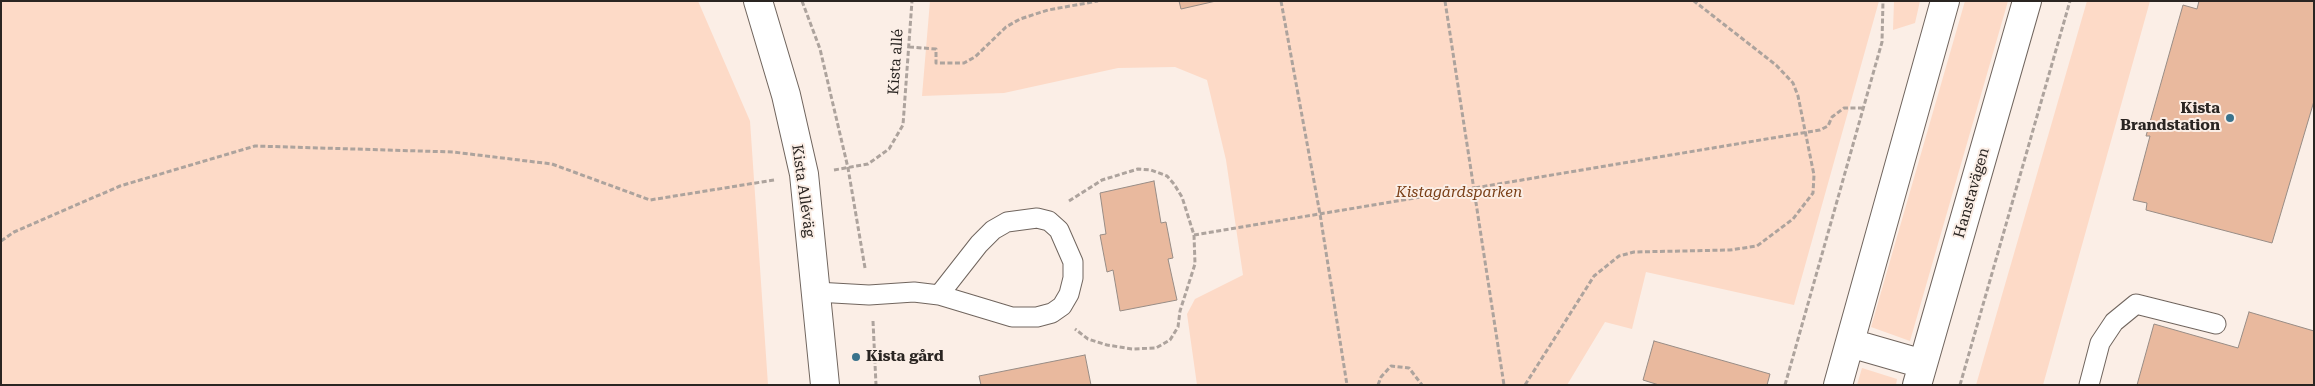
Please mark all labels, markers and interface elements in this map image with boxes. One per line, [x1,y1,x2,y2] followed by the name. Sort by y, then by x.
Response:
[885,28,907,96] street label: Kista allé
[2120,100,2220,135] place label: Kista Brandstation
[2224,112,2236,124] marker: Kista Brandstation
[788,143,818,239] street label: Kista Alléväg
[1951,146,1993,240] street label: Hanstavägen
[1396,184,1522,202] park label: Kistagårdsparken
[866,348,944,366] place label: Kista gård
[850,351,862,363] marker: Kista gård

